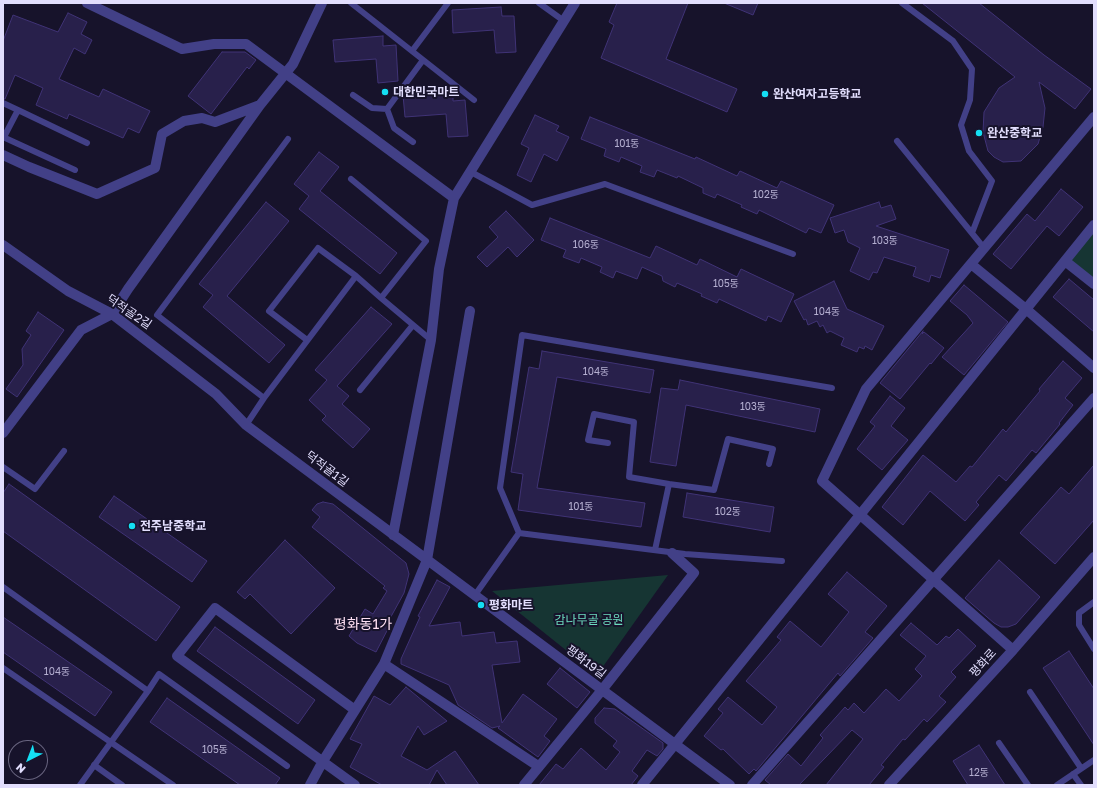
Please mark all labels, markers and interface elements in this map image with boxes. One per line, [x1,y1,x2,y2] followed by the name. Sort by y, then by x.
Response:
[393,85,459,99] place label: 대한민국마트
[380,87,390,97] marker: 대한민국마트
[773,87,861,101] place label: 완산여자고등학교
[760,89,770,99] marker: 완산여자고등학교
[987,126,1042,140] place label: 완산중학교
[974,128,984,138] marker: 완산중학교
[614,138,640,150] house number: 101동
[753,189,779,201] house number: 102동
[872,235,898,247] house number: 103동
[573,239,599,251] house number: 106동
[713,278,739,290] house number: 105동
[104,292,154,332] street label: 덕적골2길
[814,306,840,318] house number: 104동
[583,366,609,378] house number: 104동
[740,401,766,413] house number: 103동
[303,448,351,490] street label: 덕적골1길
[568,501,594,513] house number: 101동
[715,506,741,518] house number: 102동
[140,519,206,533] place label: 전주남중학교
[127,521,137,531] marker: 전주남중학교
[489,598,533,612] place label: 평화마트
[476,600,486,610] marker: 평화마트
[554,613,624,627] park label: 감나무골 공원
[334,617,392,633] district label: 평화동1가
[563,642,609,682] street label: 평화19길
[967,646,999,680] street label: 평화로
[44,666,70,678] house number: 104동
[8,740,48,780] north arrow
[202,744,228,756] house number: 105동
[13,761,28,776] text: N
[969,767,989,779] house number: 12동

